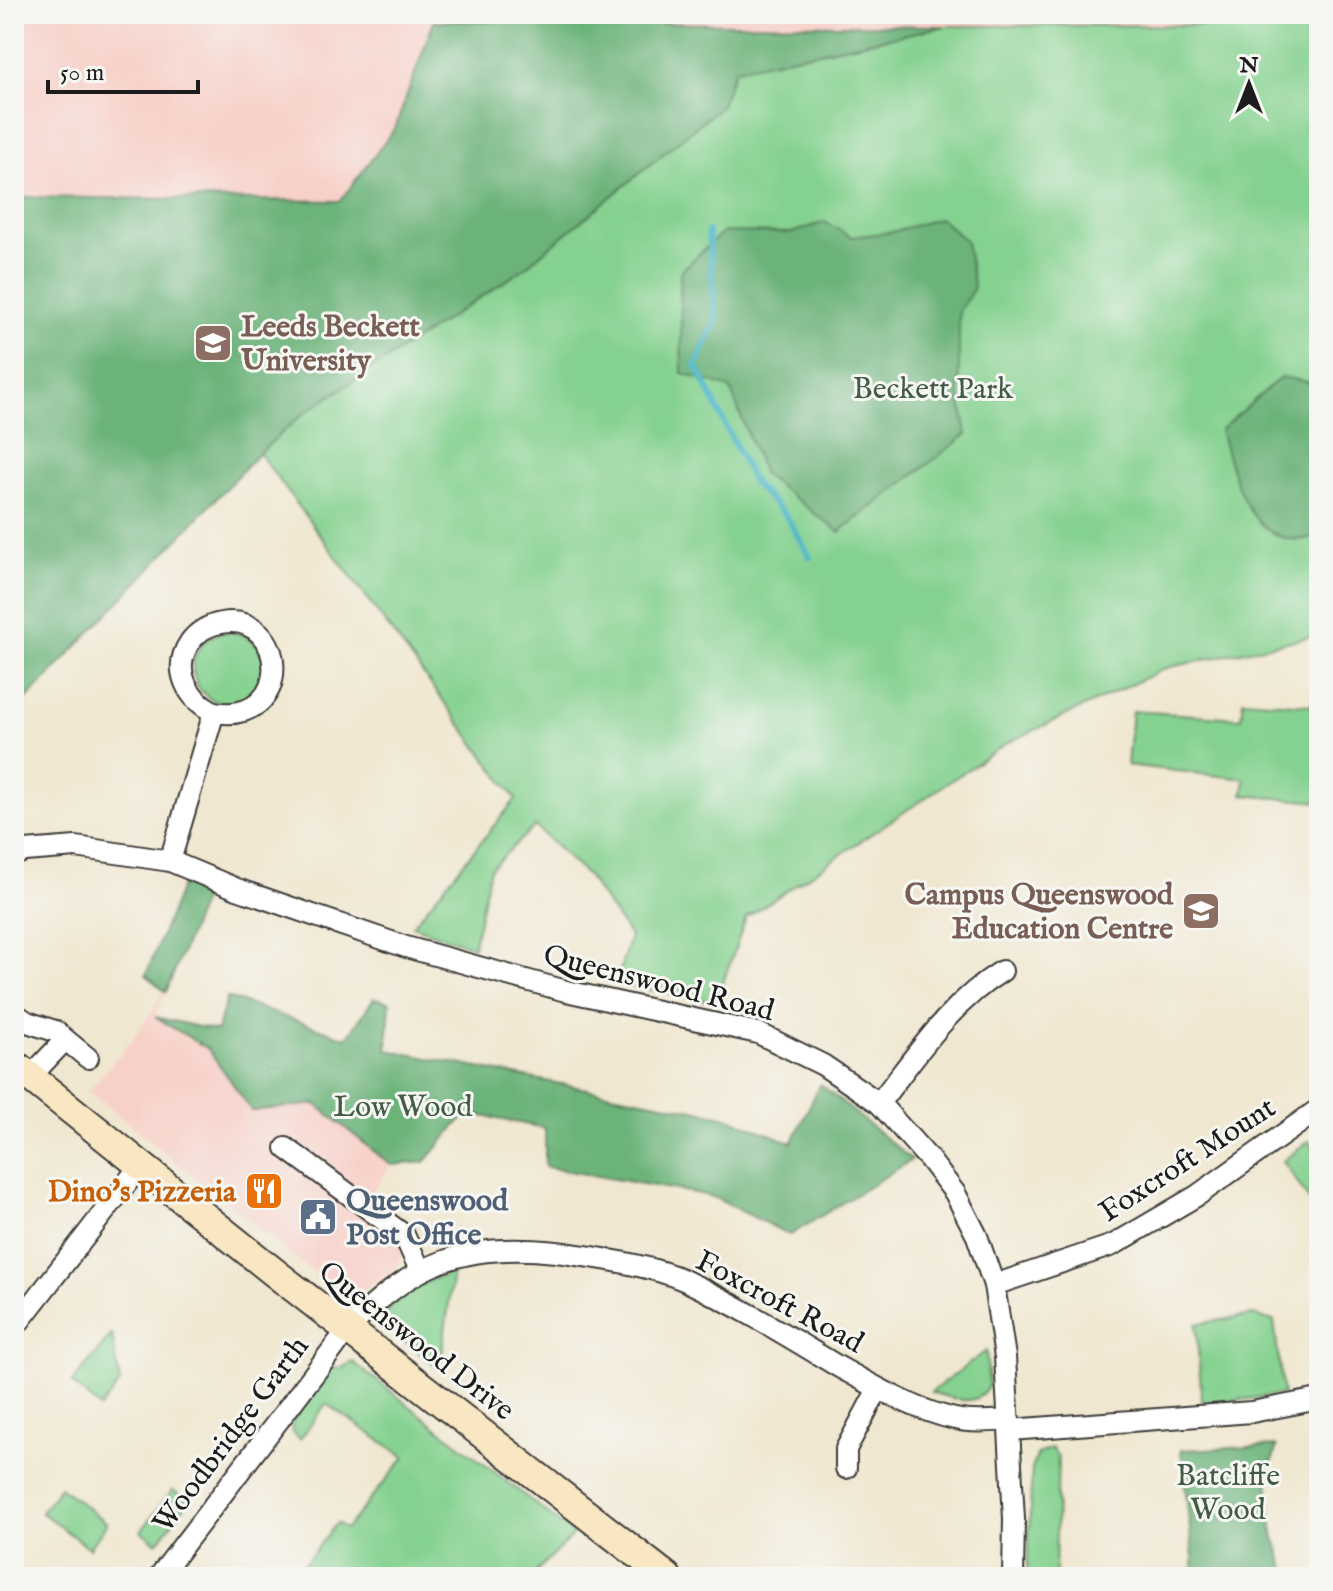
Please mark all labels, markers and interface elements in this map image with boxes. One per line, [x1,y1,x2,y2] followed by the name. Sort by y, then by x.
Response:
[48,44,198,94] scale bar
[1209,44,1289,124] north arrow
[1238,52,1259,80] text: N
[60,58,104,89] text: 50 m
[241,309,421,381] place label: Leeds Beckett University
[192,322,234,364] school or university icon: Leeds Beckett University
[853,371,1014,409] park label: Beckett Park
[905,877,1174,949] place label: Campus Queenswood Education Centre
[1180,890,1222,932] school or university icon: Campus Queenswood Education Centre
[539,937,779,1031] street label: Queenswood Road
[333,1089,474,1127] park label: Low Wood
[1093,1090,1283,1232] street label: Foxcroft Mount
[243,1170,285,1212] restaurant icon: Dino's Pizzeria
[48,1174,237,1212] place label: Dino's Pizzeria
[346,1183,509,1255] place label: Queenswood Post Office
[297,1196,339,1238] public building icon: Queenswood Post Office
[689,1243,870,1363] street label: Foxcroft Road
[310,1253,521,1430] street label: Queenswood Drive
[145,1329,318,1541] street label: Woodbridge Garth
[1176,1458,1280,1530] park label: Batcliffe Wood

